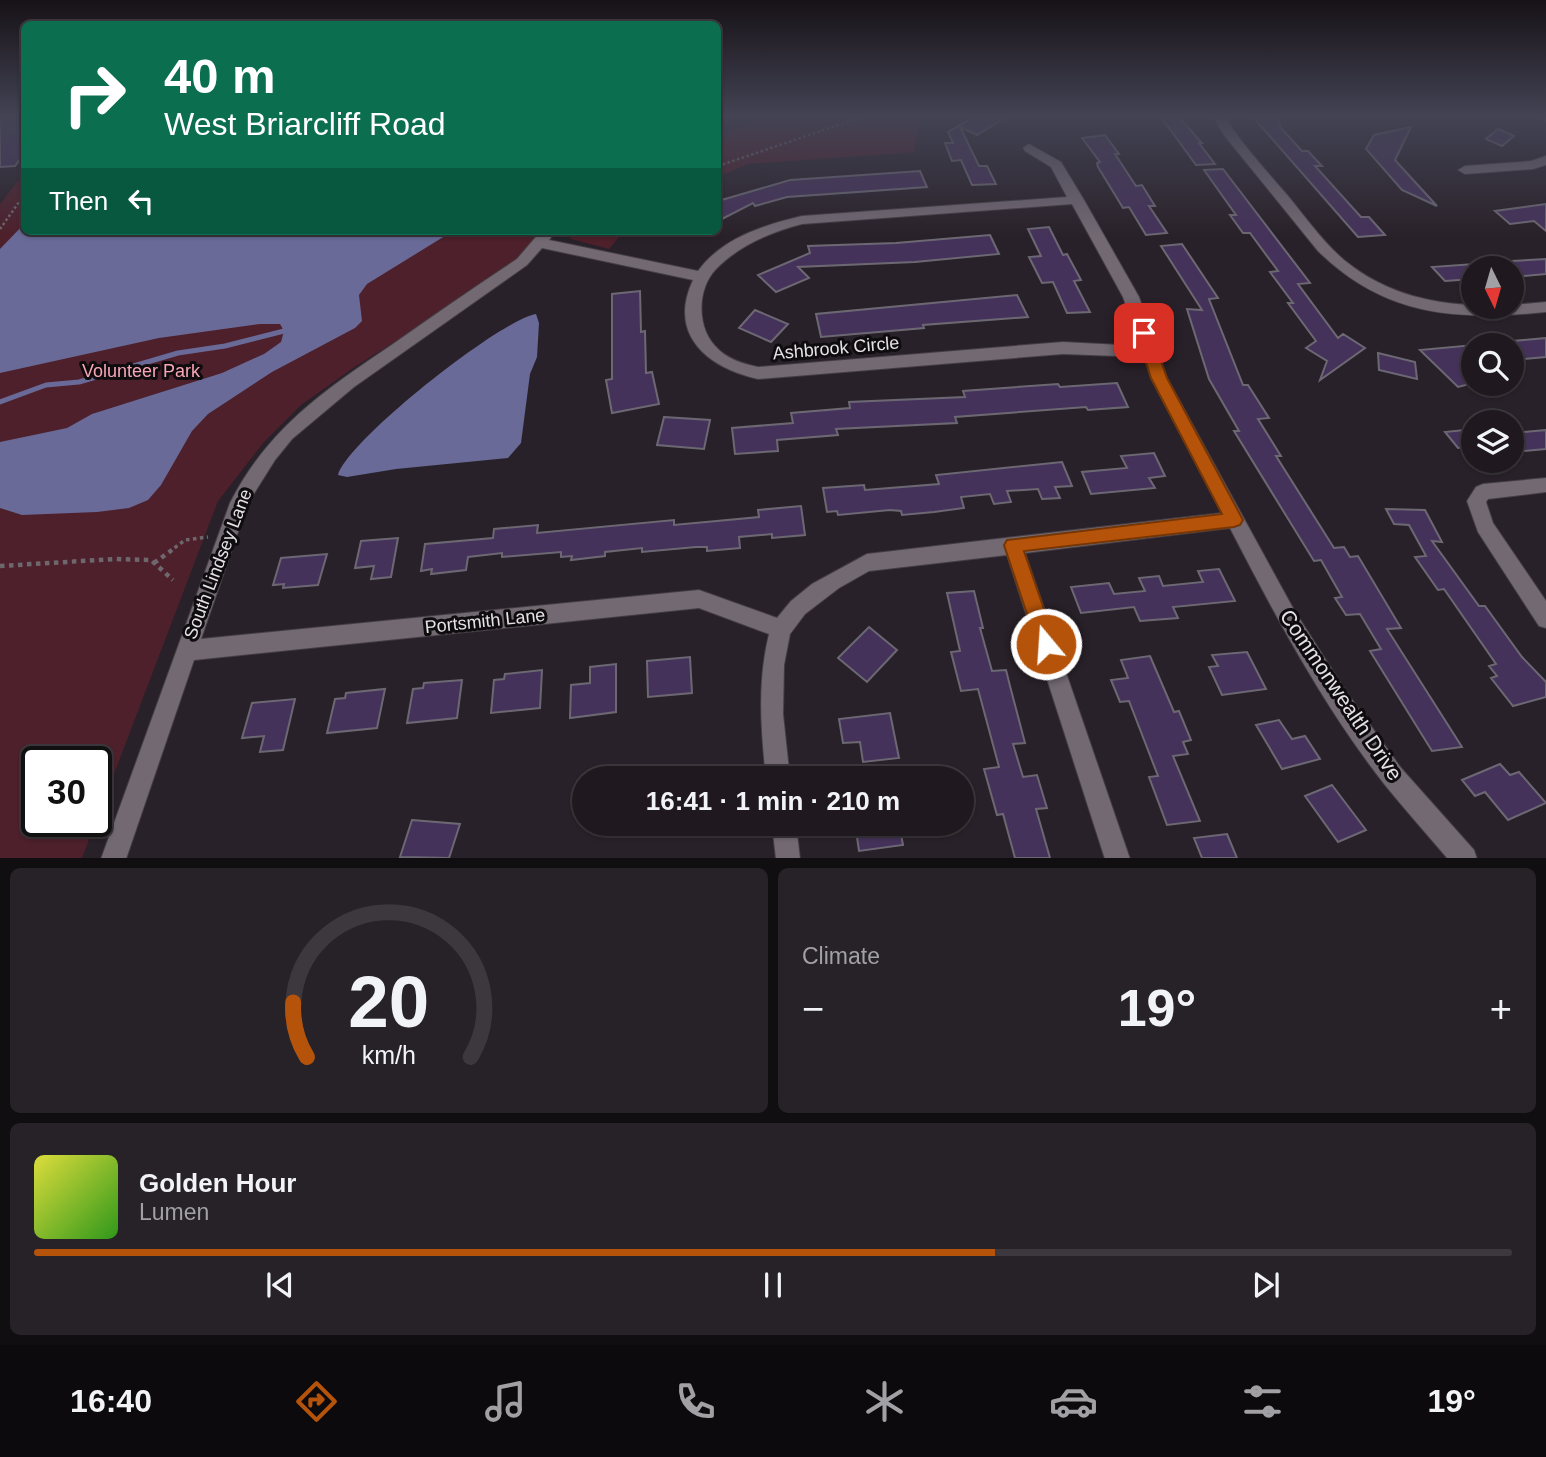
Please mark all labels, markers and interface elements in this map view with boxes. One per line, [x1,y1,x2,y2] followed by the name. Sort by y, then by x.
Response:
[49,49,140,140] icon: right
[164,49,276,103] text: 40 m
[164,106,446,142] text: West Briarcliff Road
[122,182,160,220] icon: left
[49,186,108,216] text: Then
[1461,256,1524,318] north arrow
[1461,256,1524,473] map controls
[1114,303,1174,363] pin
[1125,314,1163,352] icon: arrive
[772,333,900,363] street label: Ashbrook Circle
[1461,333,1524,396] button: search
[82,361,201,381] park label: Volunteer Park
[1461,410,1524,473] button: layers
[180,486,256,642] street label: South Lindsey Lane
[424,605,546,637] street label: Portsmith Lane
[1276,605,1407,784] street label: Commonwealth Drive
[1009,607,1083,681] position arrow
[21,746,112,837] speed limit sign: 30
[646,786,900,816] text: 16:41 · 1 min · 210 m
[802,943,880,969] text: Climate
[349,961,429,1042] text: 20
[1118,979,1196,1037] text: 19°
[802,988,824,1030] text: −
[1490,988,1512,1030] text: +
[362,1040,416,1068] text: km/h
[139,1168,296,1198] text: Golden Hour
[139,1199,209,1225] text: Lumen
[261,1266,299,1304] icon: previous
[754,1266,792,1304] icon: pause
[1247,1266,1285,1304] icon: next
[292,1377,341,1426] icon: directions
[481,1377,530,1426] icon: music
[671,1377,720,1426] icon: phone
[860,1377,909,1426] icon: climate
[1049,1377,1098,1426] icon: car
[1238,1377,1287,1426] icon: filters
[70,1383,152,1419] text: 16:40
[1427,1383,1476,1419] text: 19°

